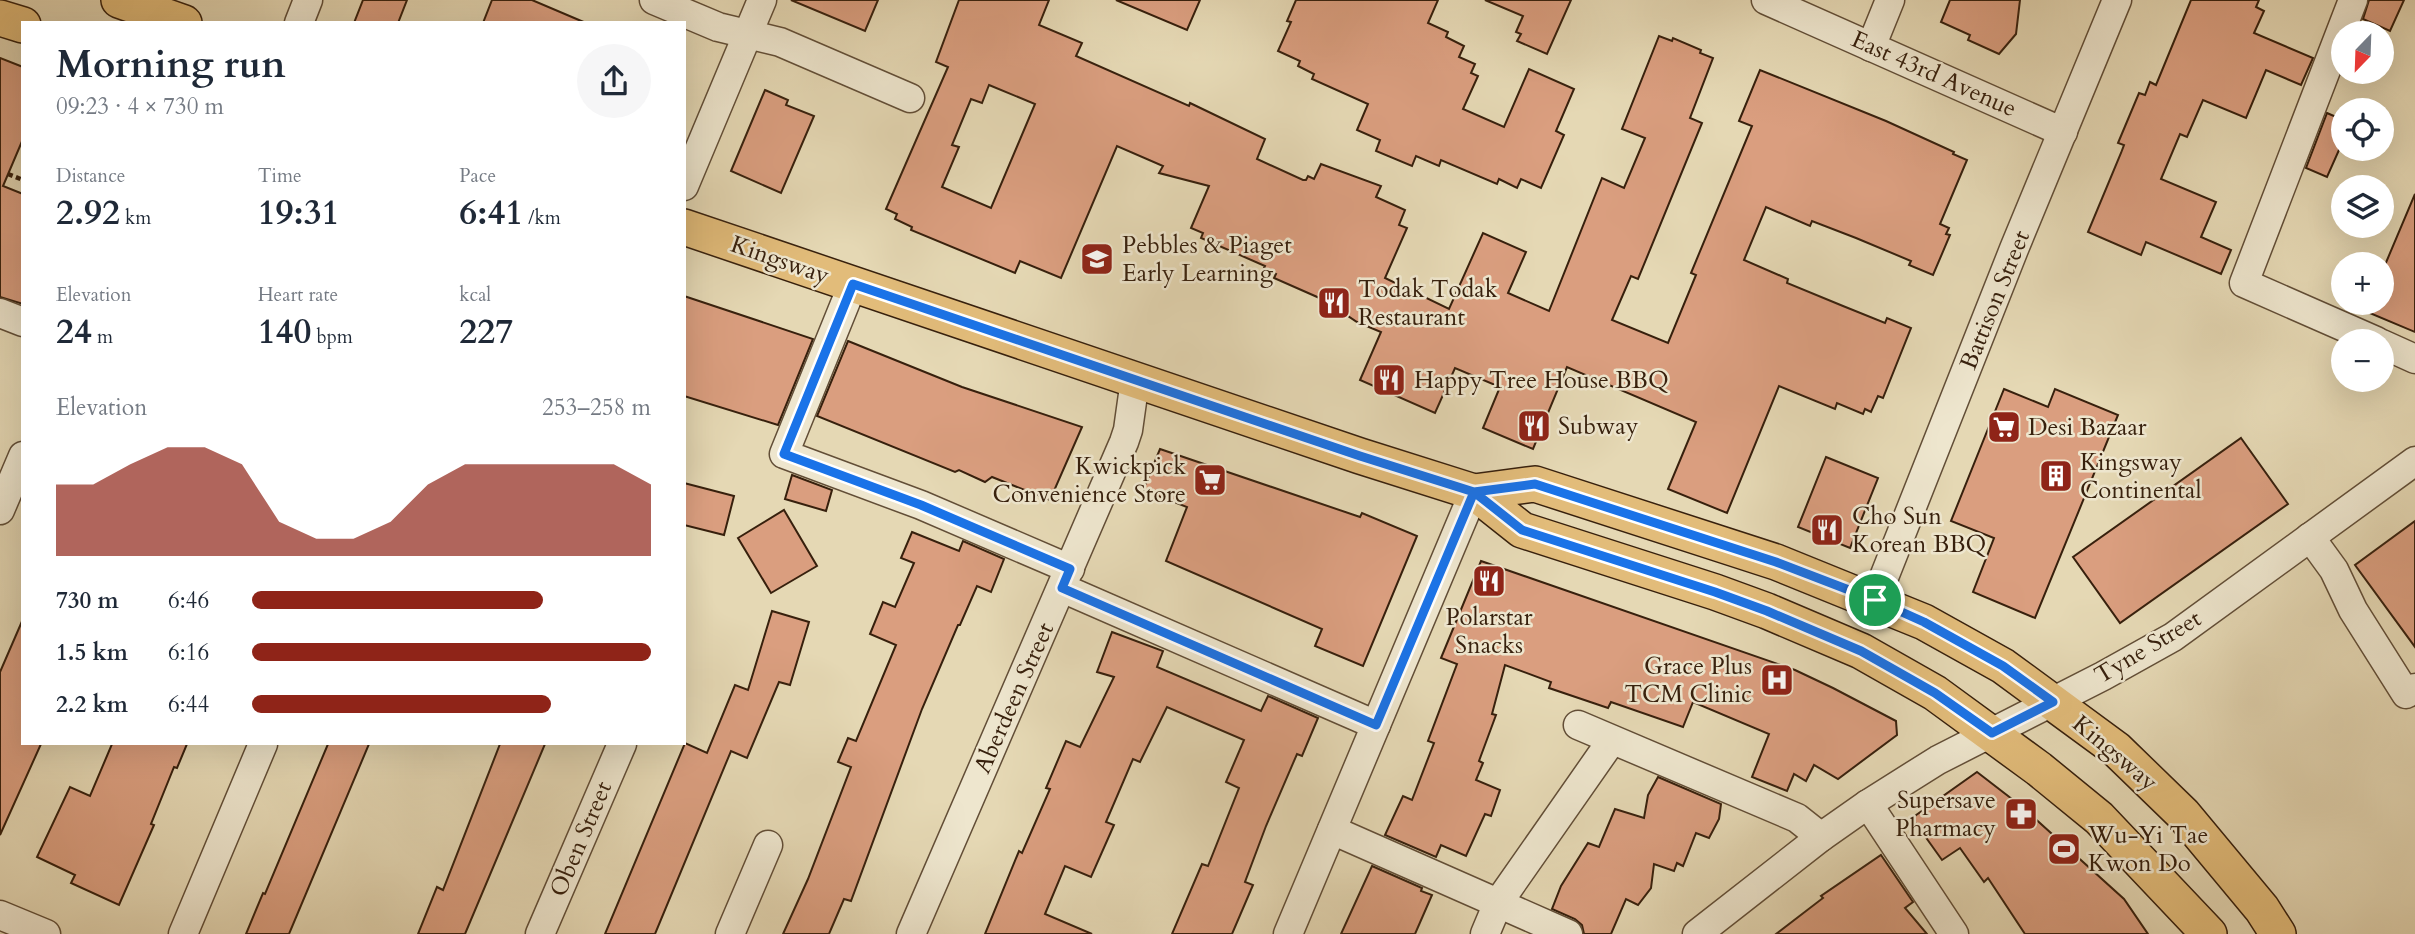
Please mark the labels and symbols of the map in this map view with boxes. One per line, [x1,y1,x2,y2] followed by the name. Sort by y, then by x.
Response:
[2331,21,2394,84] north arrow
[1846,23,2022,125] street label: East 43rd Avenue
[1952,225,2038,375] street label: Battison Street
[726,228,834,292] street label: Kingsway
[1122,229,1292,290] place label: Pebbles & Piaget Early Learning
[1078,240,1116,278] school or university icon: Pebbles & Piaget Early Learning
[1358,273,1498,334] place label: Todak Todak Restaurant
[1315,284,1353,322] restaurant icon: Todak Todak Restaurant
[1370,361,1408,399] restaurant icon: Happy Tree House BBQ
[1414,364,1669,397] place label: Happy Tree House BBQ
[1515,407,1553,445] restaurant icon: Subway
[1985,408,2023,446] supermarket icon: Desi Bazaar
[1558,410,1639,443] place label: Subway
[2028,411,2147,444] place label: Desi Bazaar
[2080,446,2202,507] place label: Kingsway Continental
[993,450,1186,511] place label: Kwickpick Convenience Store
[2037,457,2075,495] building icon: Kingsway Continental
[1191,461,1229,499] supermarket icon: Kwickpick Convenience Store
[1852,500,1986,561] place label: Cho Sun Korean BBQ
[1808,511,1846,549] restaurant icon: Cho Sun Korean BBQ
[1470,562,1508,600] restaurant icon: Polarstar Snacks
[1845,570,1905,630] pin
[1445,601,1533,662] place label: Polarstar Snacks
[2088,602,2208,692] street label: Tyne Street
[966,617,1062,779] street label: Aberdeen Street
[1624,650,1752,711] place label: Grace Plus TCM Clinic
[1758,661,1796,699] hospital icon: Grace Plus TCM Clinic
[2065,708,2165,799] street label: Kingsway
[542,776,620,902] street label: Oben Street
[1895,784,1996,845] place label: Supersave Pharmacy
[2002,795,2040,833] pharmacy icon: Supersave Pharmacy
[2087,819,2208,880] place label: Wu-Yi Tae Kwon Do
[2045,830,2083,868] sports icon: Wu-Yi Tae Kwon Do

